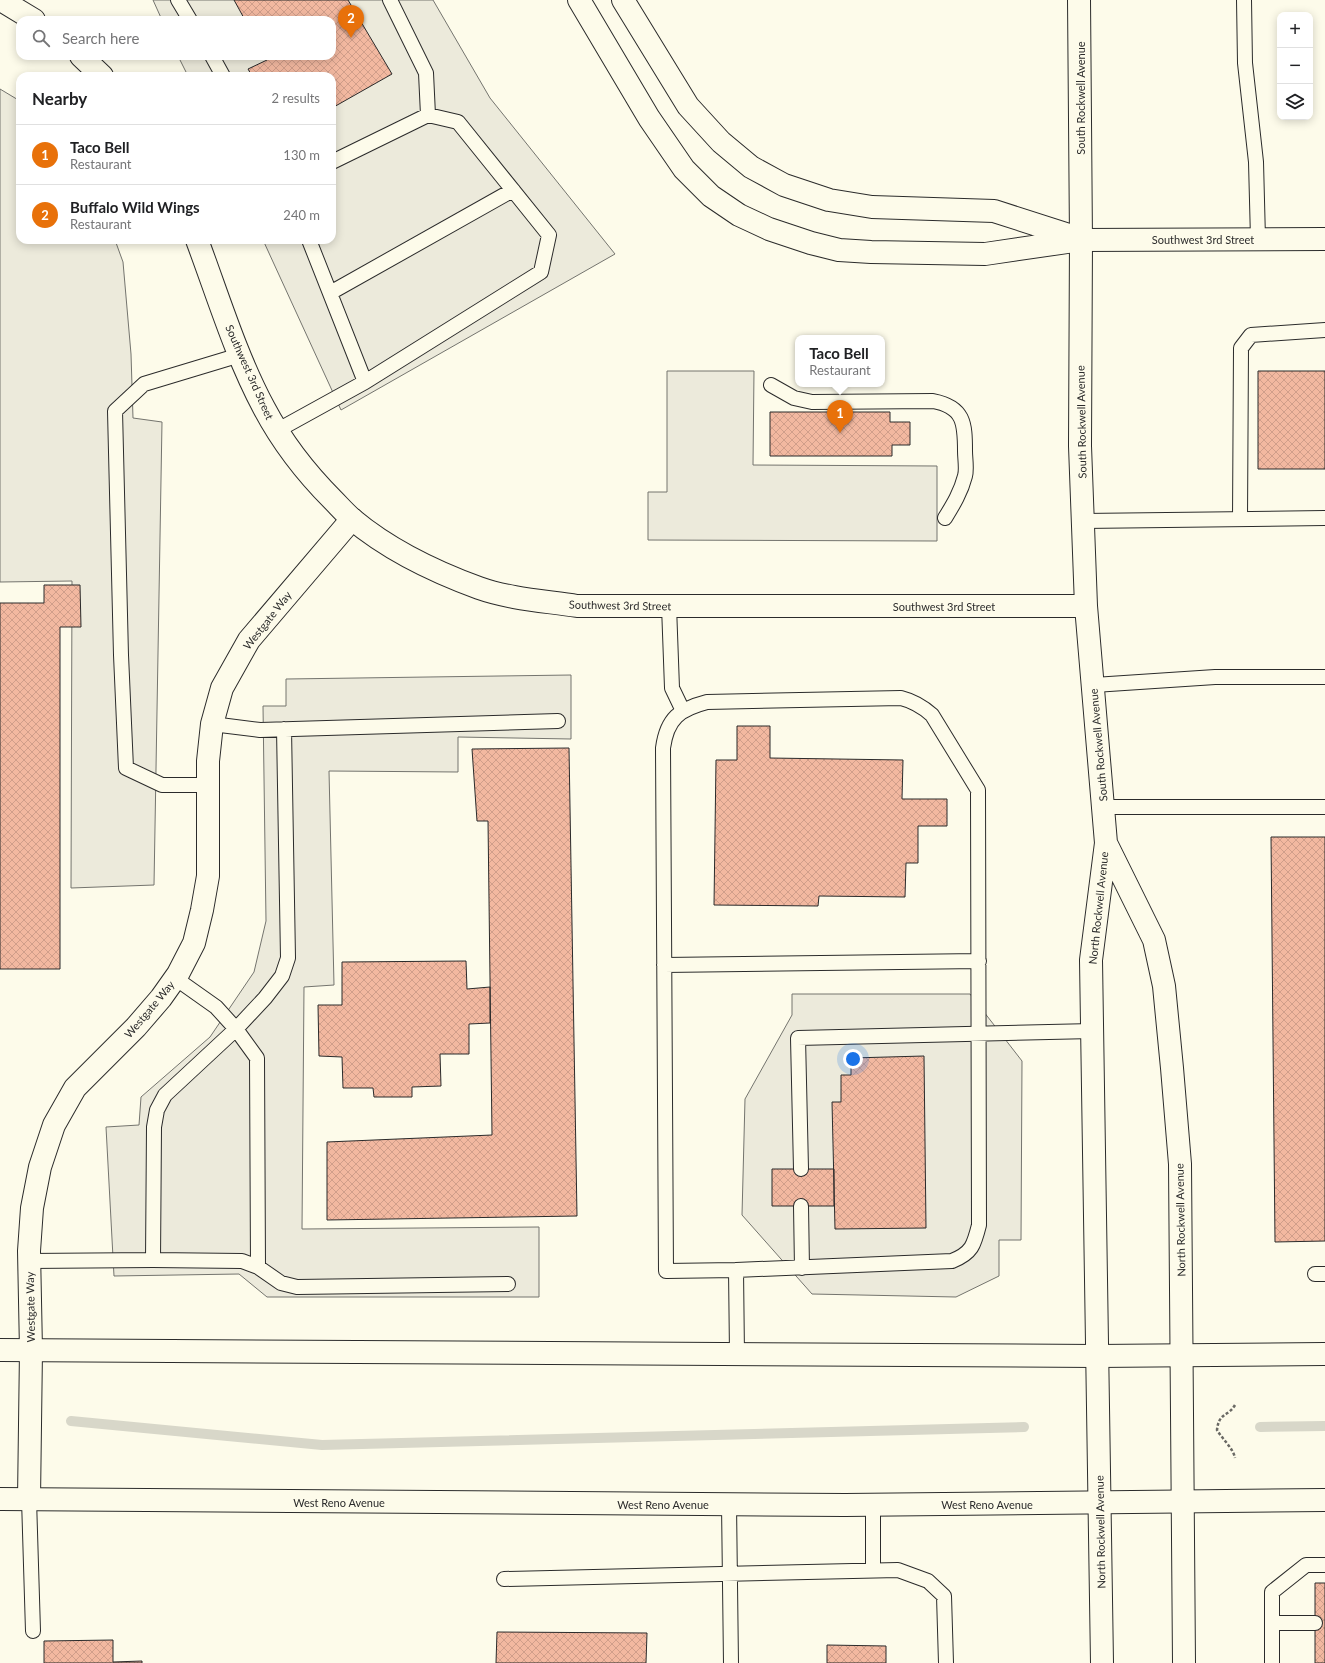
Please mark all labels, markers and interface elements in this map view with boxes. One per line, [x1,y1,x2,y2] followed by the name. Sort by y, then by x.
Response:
[338,5,364,38] pin: 2
[1277,12,1313,120] map controls
[1277,12,1313,48] button: +
[16,16,336,60] search box
[30,27,52,49] icon: search
[62,29,139,47] text: Search here
[1074,41,1087,155] street label: South Rockwell Avenue
[1277,48,1313,84] button: −
[1277,84,1313,120] button: layers
[32,88,87,109] text: Nearby
[272,90,320,106] text: 2 results
[70,138,130,156] text: Taco Bell
[41,147,49,163] text: 1
[283,147,320,163] text: 130 m
[70,156,132,172] text: Restaurant
[70,198,200,216] text: Buffalo Wild Wings
[41,207,49,223] text: 2
[283,207,320,223] text: 240 m
[70,216,132,232] text: Restaurant
[1152,233,1254,246] street label: Southwest 3rd Street
[223,323,277,421] street label: Southwest 3rd Street
[795,335,885,387] popup
[809,344,869,362] text: Taco Bell
[809,362,871,378] text: Restaurant
[1074,365,1088,479] street label: South Rockwell Avenue
[827,400,853,433] pin: 1
[240,588,294,652] street label: Westgate Way
[569,598,671,612] street label: Southwest 3rd Street
[893,600,995,613] street label: Southwest 3rd Street
[1087,688,1109,802] street label: South Rockwell Avenue
[1086,851,1110,965] street label: North Rockwell Avenue
[121,978,177,1040] street label: Westgate Way
[843,1049,863,1069] your location
[1173,1163,1187,1277] street label: North Rockwell Avenue
[23,1271,37,1342] street label: Westgate Way
[1093,1475,1107,1589] street label: North Rockwell Avenue
[293,1496,385,1509] street label: West Reno Avenue
[617,1498,709,1511] street label: West Reno Avenue
[941,1498,1033,1511] street label: West Reno Avenue

